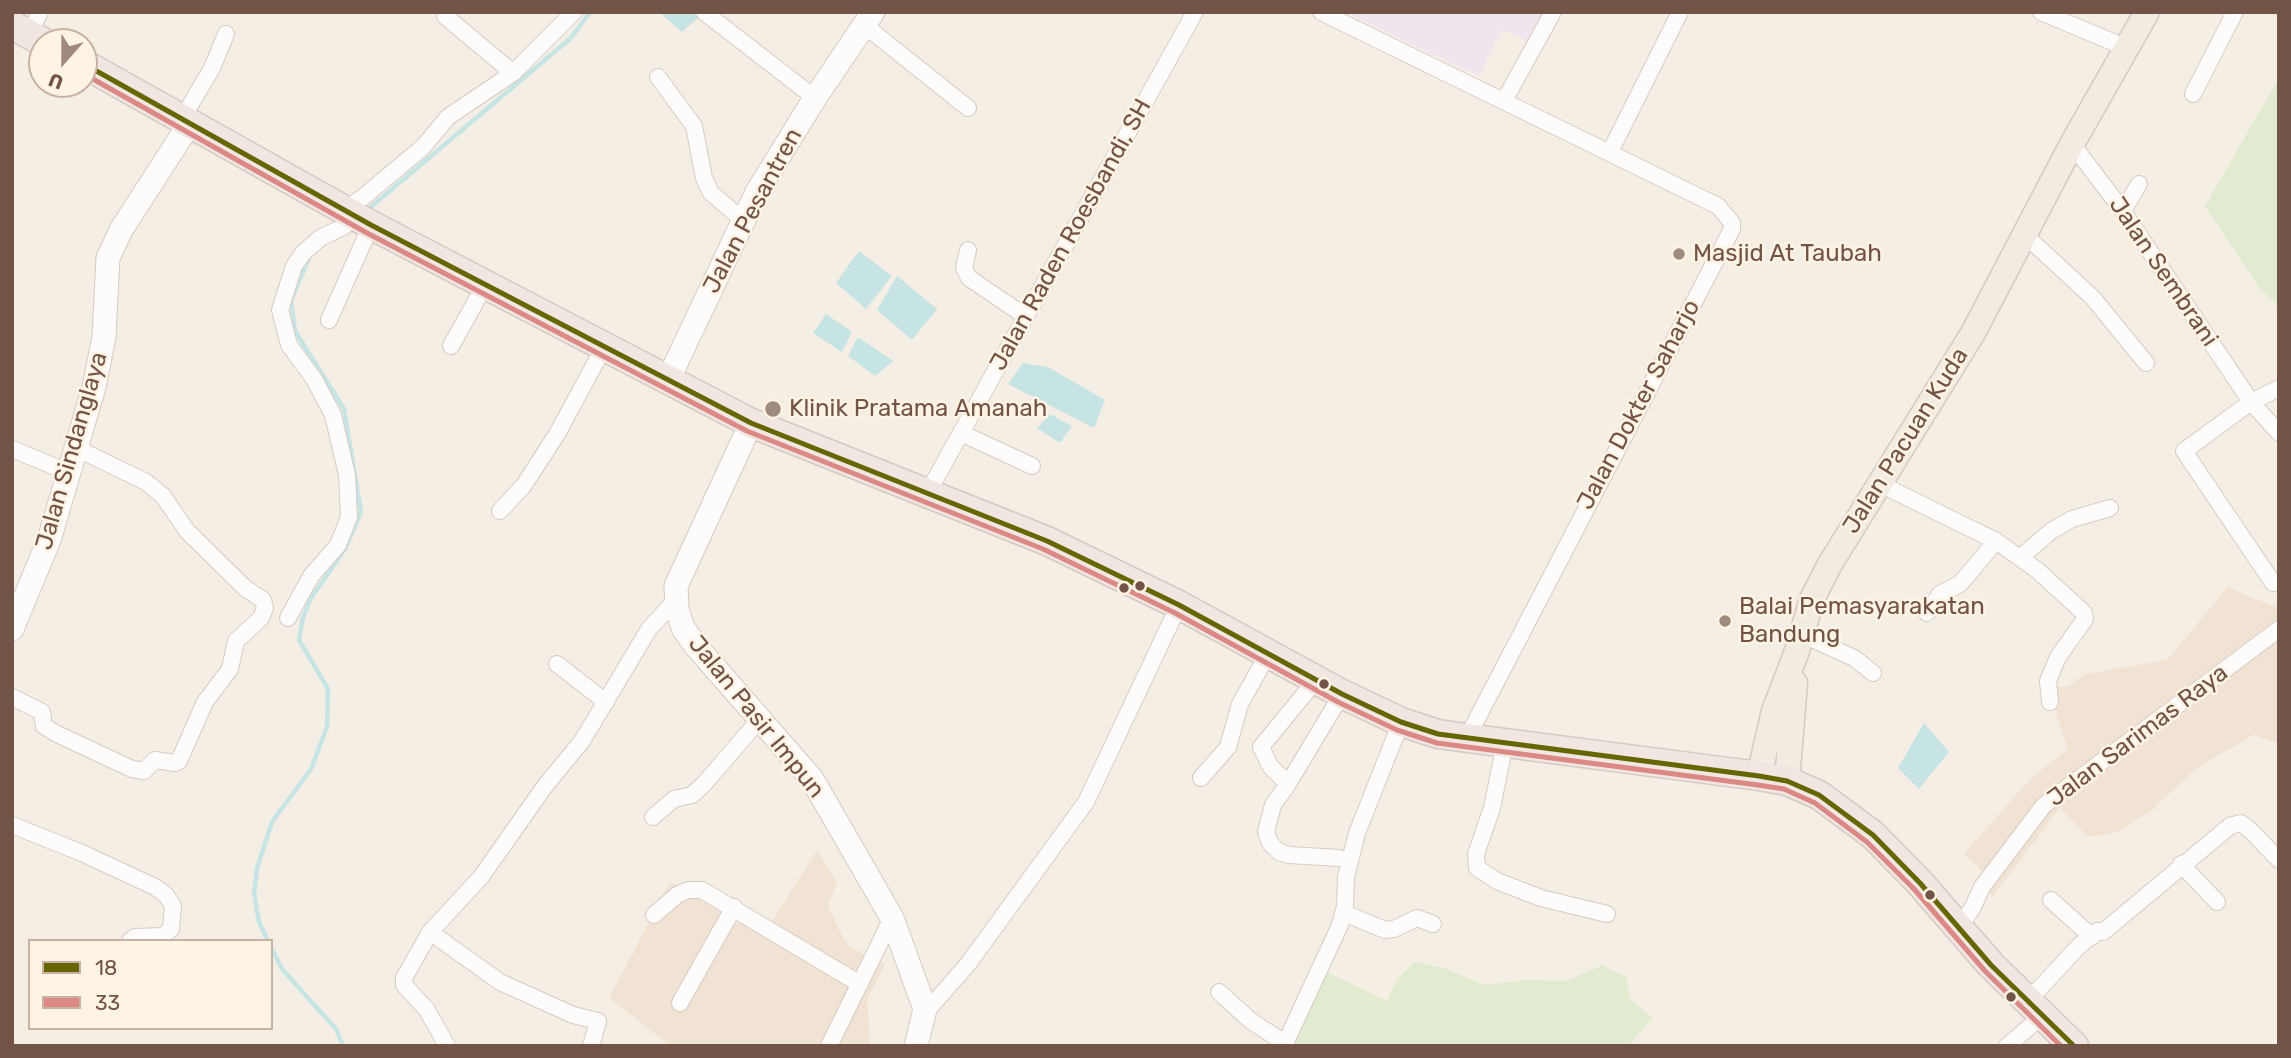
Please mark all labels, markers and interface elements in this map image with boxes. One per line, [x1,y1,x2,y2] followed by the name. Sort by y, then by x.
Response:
[28,28,98,98] north arrow
[45,68,67,94] text: U
[984,94,1158,376] street label: Jalan Raden Roesbandi, SH
[697,124,809,298] street label: Jalan Pesantren
[2102,192,2224,352] street label: Jalan Sembrani
[1693,240,1882,268] place label: Masjid At Taubah
[1671,246,1687,262] marker: Masjid At Taubah
[1571,295,1707,515] street label: Jalan Dokter Saharjo
[1837,343,1975,539] street label: Jalan Pacuan Kuda
[30,349,114,553] street label: Jalan Sindanglaya
[789,395,1047,423] place label: Klinik Pratama Amanah
[763,399,783,419] marker: Klinik Pratama Amanah
[1133,579,1147,593] unlabelled marker
[1117,581,1131,595] unlabelled marker
[1739,593,1985,649] place label: Balai Pemasyarakatan Bandung
[1717,613,1733,629] marker: Balai Pemasyarakatan Bandung
[682,630,830,804] street label: Jalan Pasir Impun
[2042,659,2234,813] street label: Jalan Sarimas Raya
[1317,677,1331,691] unlabelled marker
[1923,888,1937,902] unlabelled marker
[28,939,273,1030] legend
[95,955,117,980] text: 18
[95,990,120,1015] text: 33
[2004,990,2018,1004] unlabelled marker

